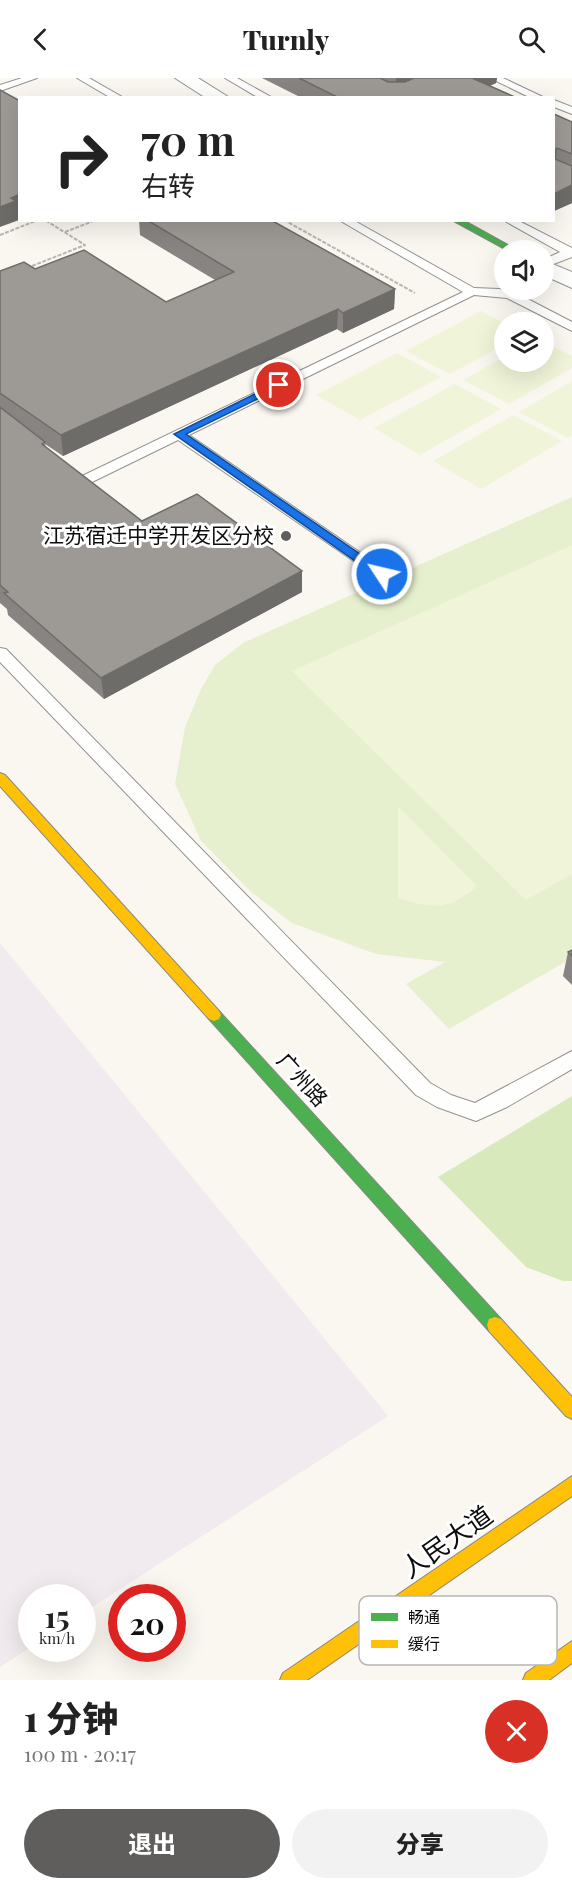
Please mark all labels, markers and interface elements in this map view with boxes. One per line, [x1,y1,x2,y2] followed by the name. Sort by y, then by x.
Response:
[243,21,329,57] text: Turnly
[24,23,57,56] icon: back
[515,23,548,56] icon: search
[141,111,235,167] text: 70 m
[42,120,120,198] icon: right
[141,167,195,203] text: 右转
[494,240,554,372] map controls
[494,240,554,300] button: sound
[494,312,554,372] button: layers
[253,359,304,410] pin
[262,368,295,401] icon: arrive
[43,520,274,548] place label: 江苏宿迁中学开发区分校
[279,529,293,543] marker: 江苏宿迁中学开发区分校
[350,542,414,606] position arrow
[272,1046,335,1111] street label: 广州路
[393,1497,499,1585] street label: 人民大道
[108,1584,186,1662] speed limit sign: 20
[45,1596,69,1636] text: 15
[359,1596,557,1665] legend
[408,1606,440,1627] text: 畅通
[39,1628,75,1648] text: km/h
[408,1633,440,1654] text: 缓行
[24,1693,118,1741] text: 1 分钟
[485,1700,548,1763] button: close
[24,1740,136,1767] text: 100 m · 20:17
[24,1809,280,1878] button: 退出
[292,1809,548,1878] button: 分享

